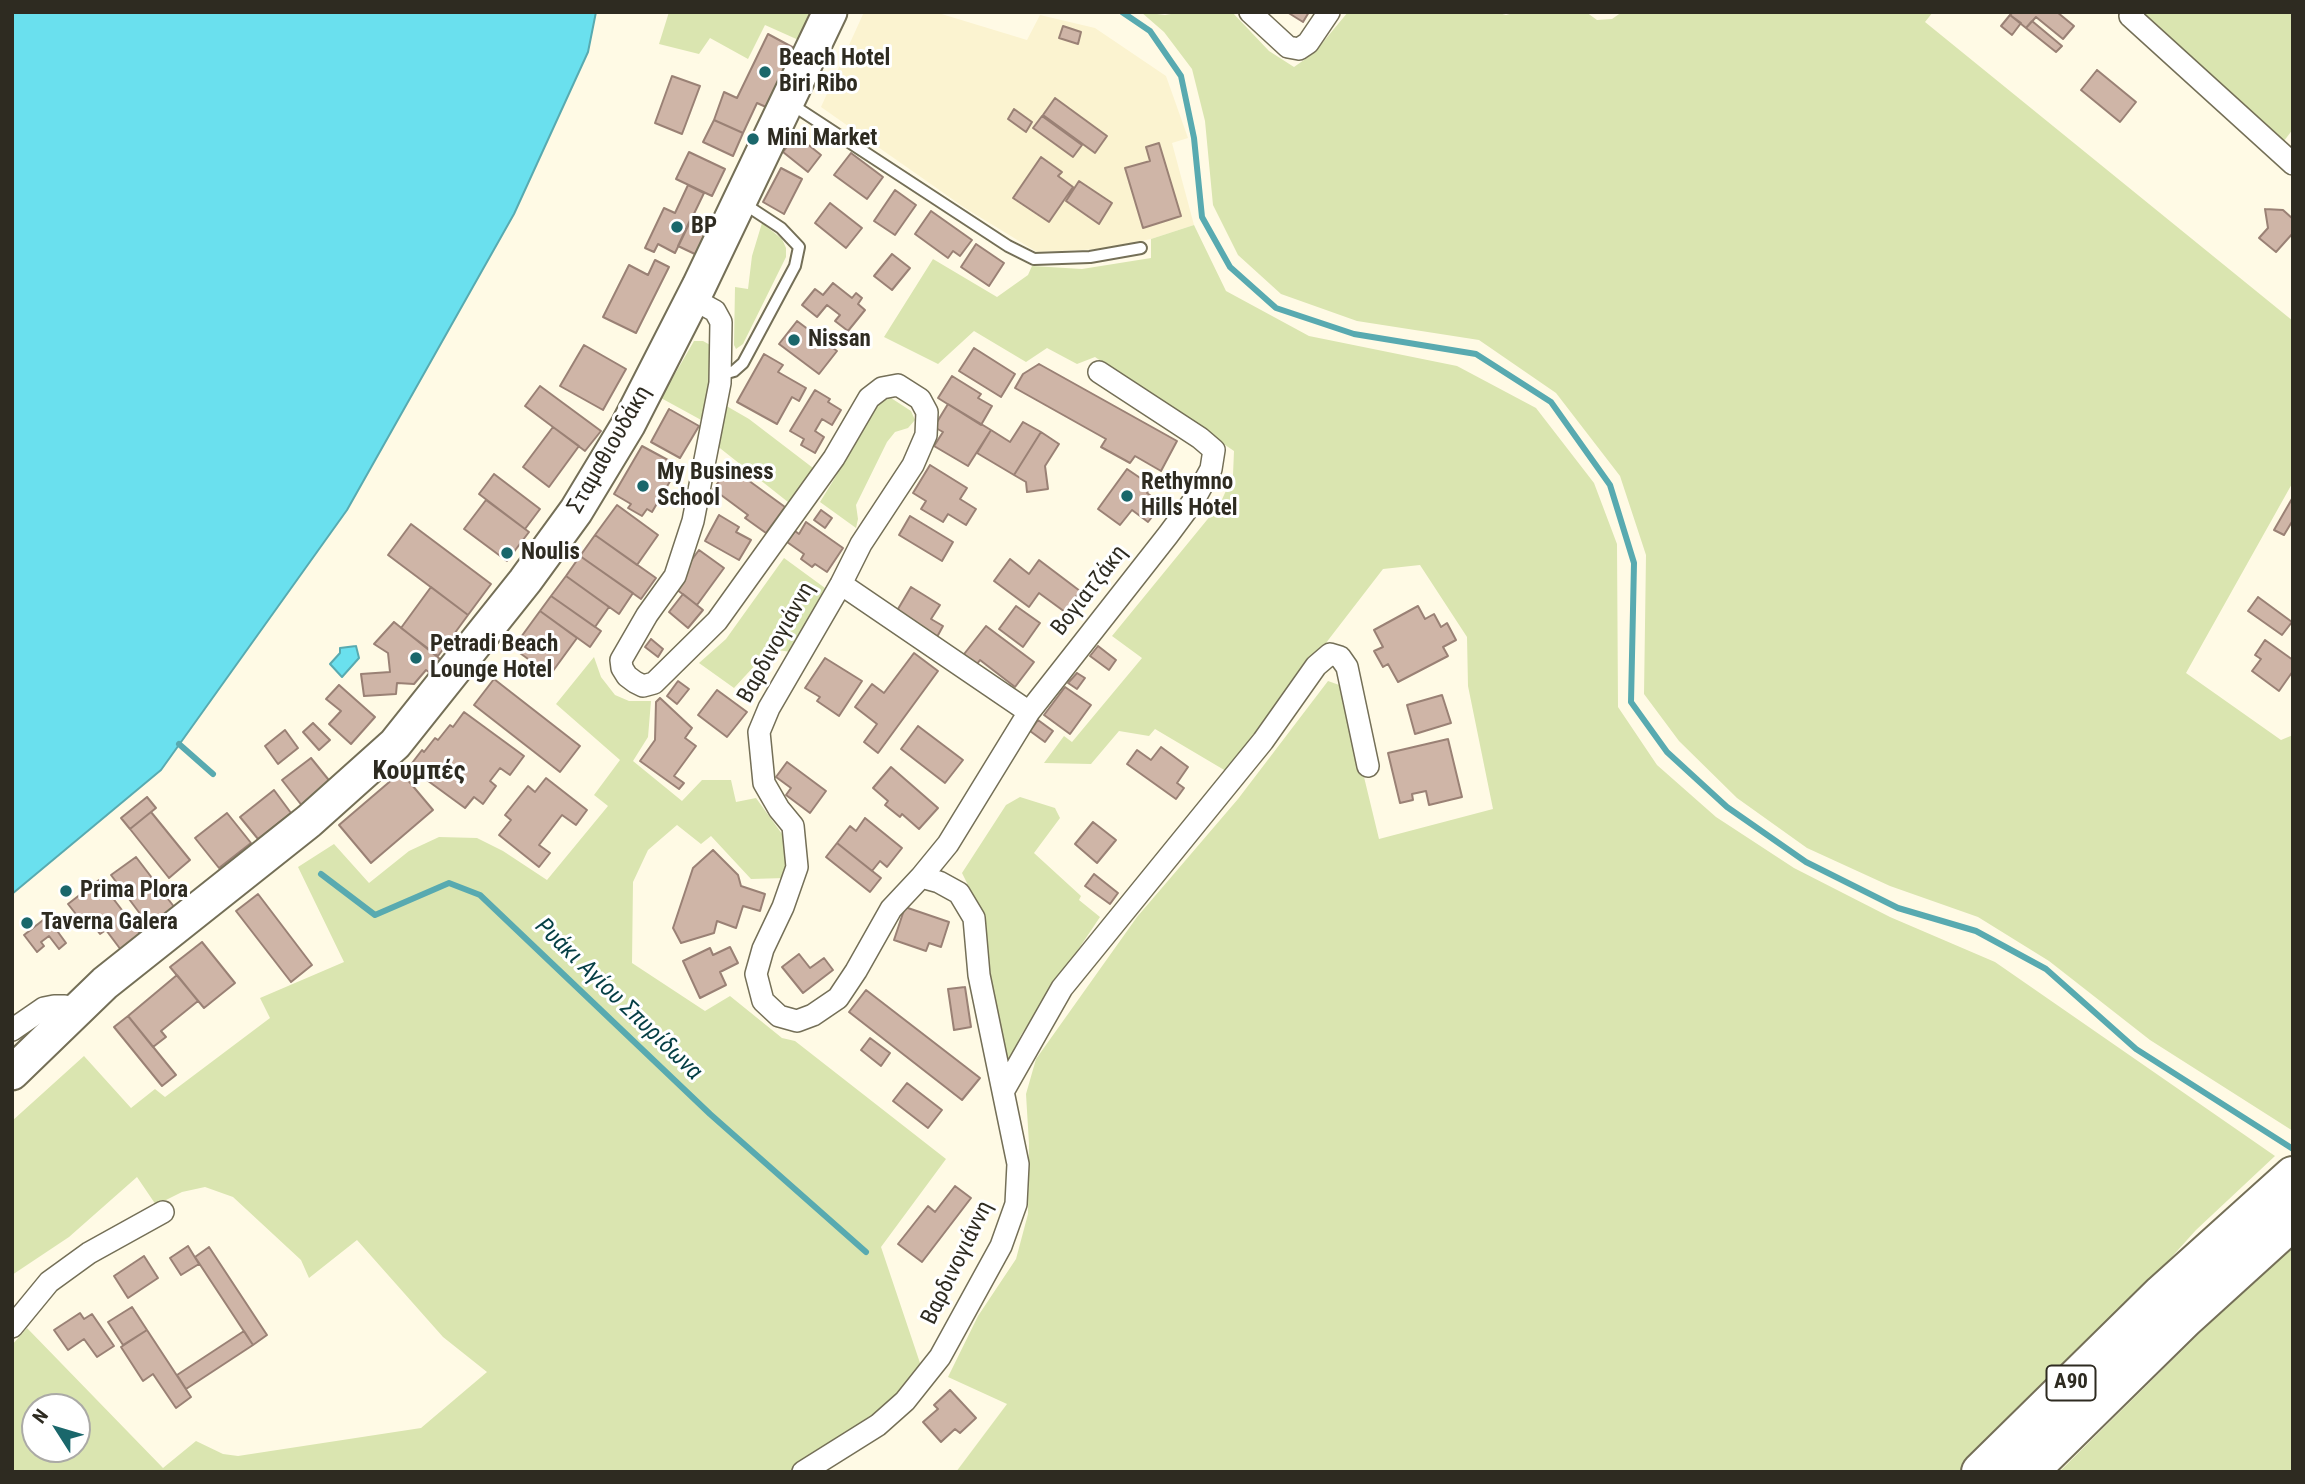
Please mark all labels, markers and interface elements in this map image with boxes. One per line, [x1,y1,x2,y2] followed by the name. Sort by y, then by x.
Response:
[779,45,890,99] place label: Beach Hotel Biri Ribo
[757,64,773,80] marker: Beach Hotel Biri Ribo
[767,125,877,153] place label: Mini Market
[745,131,761,147] marker: Mini Market
[691,213,717,241] place label: BP
[669,219,685,235] marker: BP
[808,326,871,354] place label: Nissan
[786,332,802,348] marker: Nissan
[562,381,658,519] street label: Σταμαθιουδάκη
[657,459,774,513] place label: My Business School
[1141,469,1238,523] place label: Rethymno Hills Hotel
[635,478,651,494] marker: My Business School
[1119,488,1135,504] marker: Rethymno Hills Hotel
[521,539,580,567] place label: Noulis
[1046,540,1134,642] street label: Βογιατζάκη
[499,545,515,561] marker: Noulis
[732,578,822,708] street label: Βαρδινογιάννη
[430,631,558,685] place label: Petradi Beach Lounge Hotel
[408,650,424,666] marker: Petradi Beach Lounge Hotel
[373,756,465,788] district label: Κουμπές
[80,877,188,905] place label: Prima Plora
[58,883,74,899] marker: Prima Plora
[41,909,178,937] place label: Taverna Galera
[529,913,707,1087] water label: Ρυάκι Αγίου Σπυρίδωνα
[19,915,35,931] marker: Taverna Galera
[916,1197,1000,1329] street label: Βαρδινογιάννη
[2046,1366,2096,1400] road number: Α90
[21,1393,91,1463] north arrow
[28,1405,53,1428] text: N

